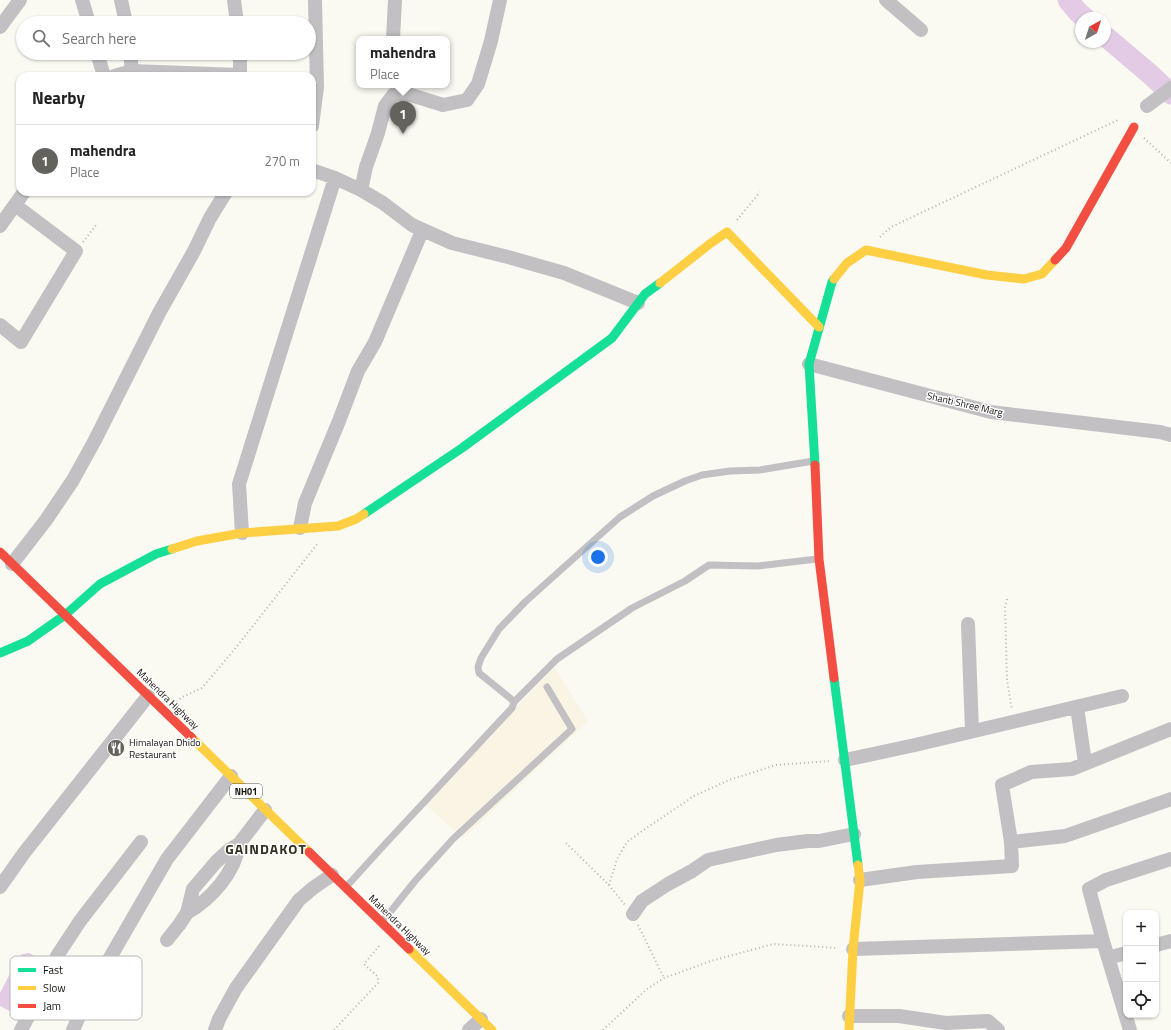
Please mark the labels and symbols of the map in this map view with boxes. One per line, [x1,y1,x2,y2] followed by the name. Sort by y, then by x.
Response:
[1075,12,1111,48] north arrow
[390,101,416,134] pin: 1
[926,388,1004,420] street label: Shanti Shree Marg
[588,547,608,567] your location
[133,665,203,733] street label: Mahendra Highway
[129,735,200,762] place label: Himalayan Dhido Restaurant
[106,738,126,758] restaurant icon: Himalayan Dhido Restaurant
[230,784,262,798] road number: NH01
[225,838,307,859] district label: GAINDAKOT
[365,891,435,959] street label: Mahendra Highway
[10,956,142,1020] legend
[43,962,63,978] text: Fast
[43,980,66,996] text: Slow
[43,998,61,1014] text: Jam

